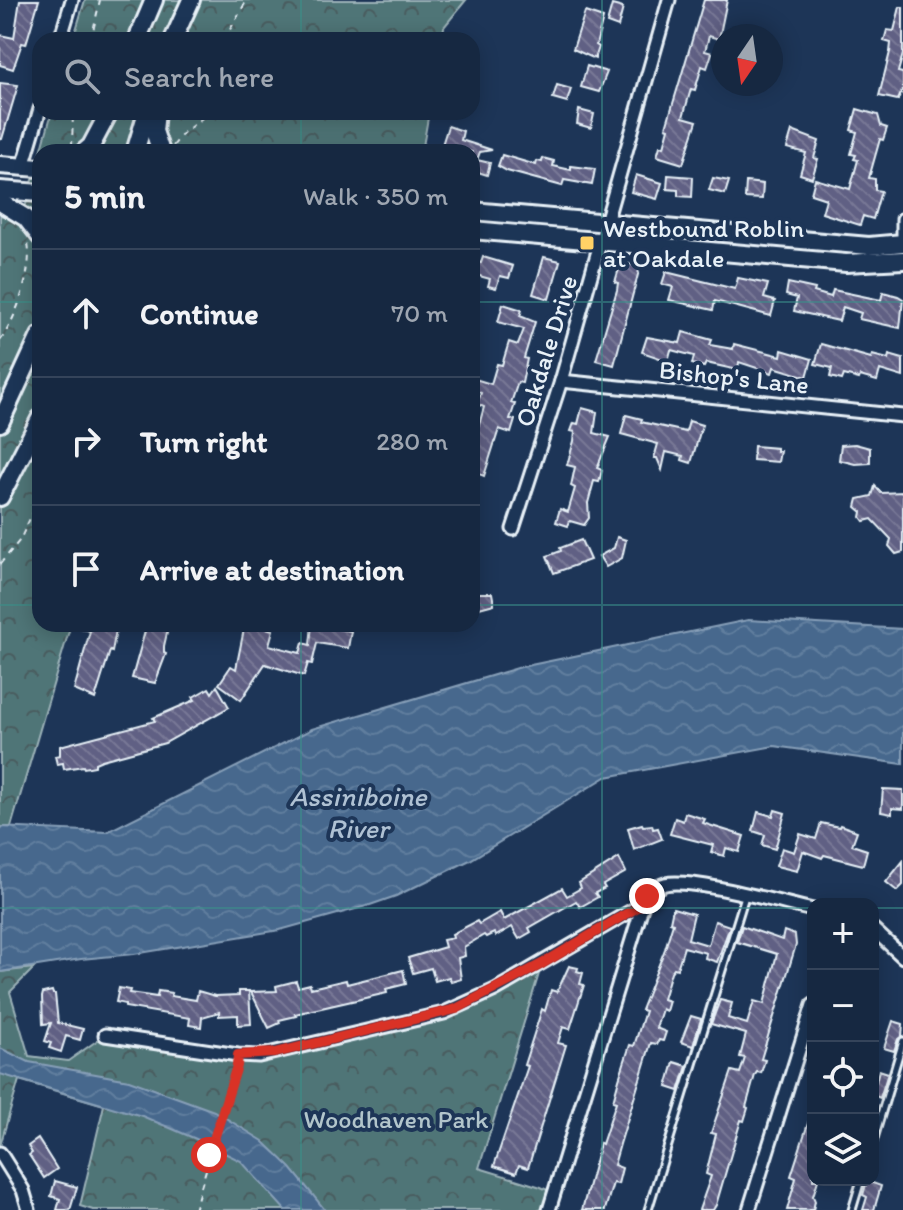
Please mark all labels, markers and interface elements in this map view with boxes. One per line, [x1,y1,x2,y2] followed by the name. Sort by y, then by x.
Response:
[711,24,783,96] north arrow
[32,32,480,120] search box
[60,54,104,98] icon: search
[124,58,274,95] text: Search here
[64,176,145,217] text: 5 min
[303,180,448,212] text: Walk · 350 m
[603,212,804,274] place label: Westbound Roblin at Oakdale
[578,234,596,252] marker: Westbound Roblin at Oakdale
[508,271,584,431] street label: Oakdale Drive
[64,291,108,335] icon: ahead
[140,295,259,332] text: Continue
[391,297,448,329] text: 70 m
[658,353,810,401] street label: Bishop's Lane
[64,419,108,463] icon: right
[140,423,268,460] text: Turn right
[376,425,448,457] text: 280 m
[64,547,108,591] icon: arrive
[140,551,404,588] text: Arrive at destination
[289,779,428,845] water label: Assiniboine River
[629,878,665,914] route end
[807,898,879,1186] map controls
[807,898,879,970] button: +
[807,970,879,1042] button: −
[807,1042,879,1114] button: locate
[304,1103,489,1135] park label: Woodhaven Park
[807,1114,879,1186] button: layers
[191,1137,227,1173] route start

